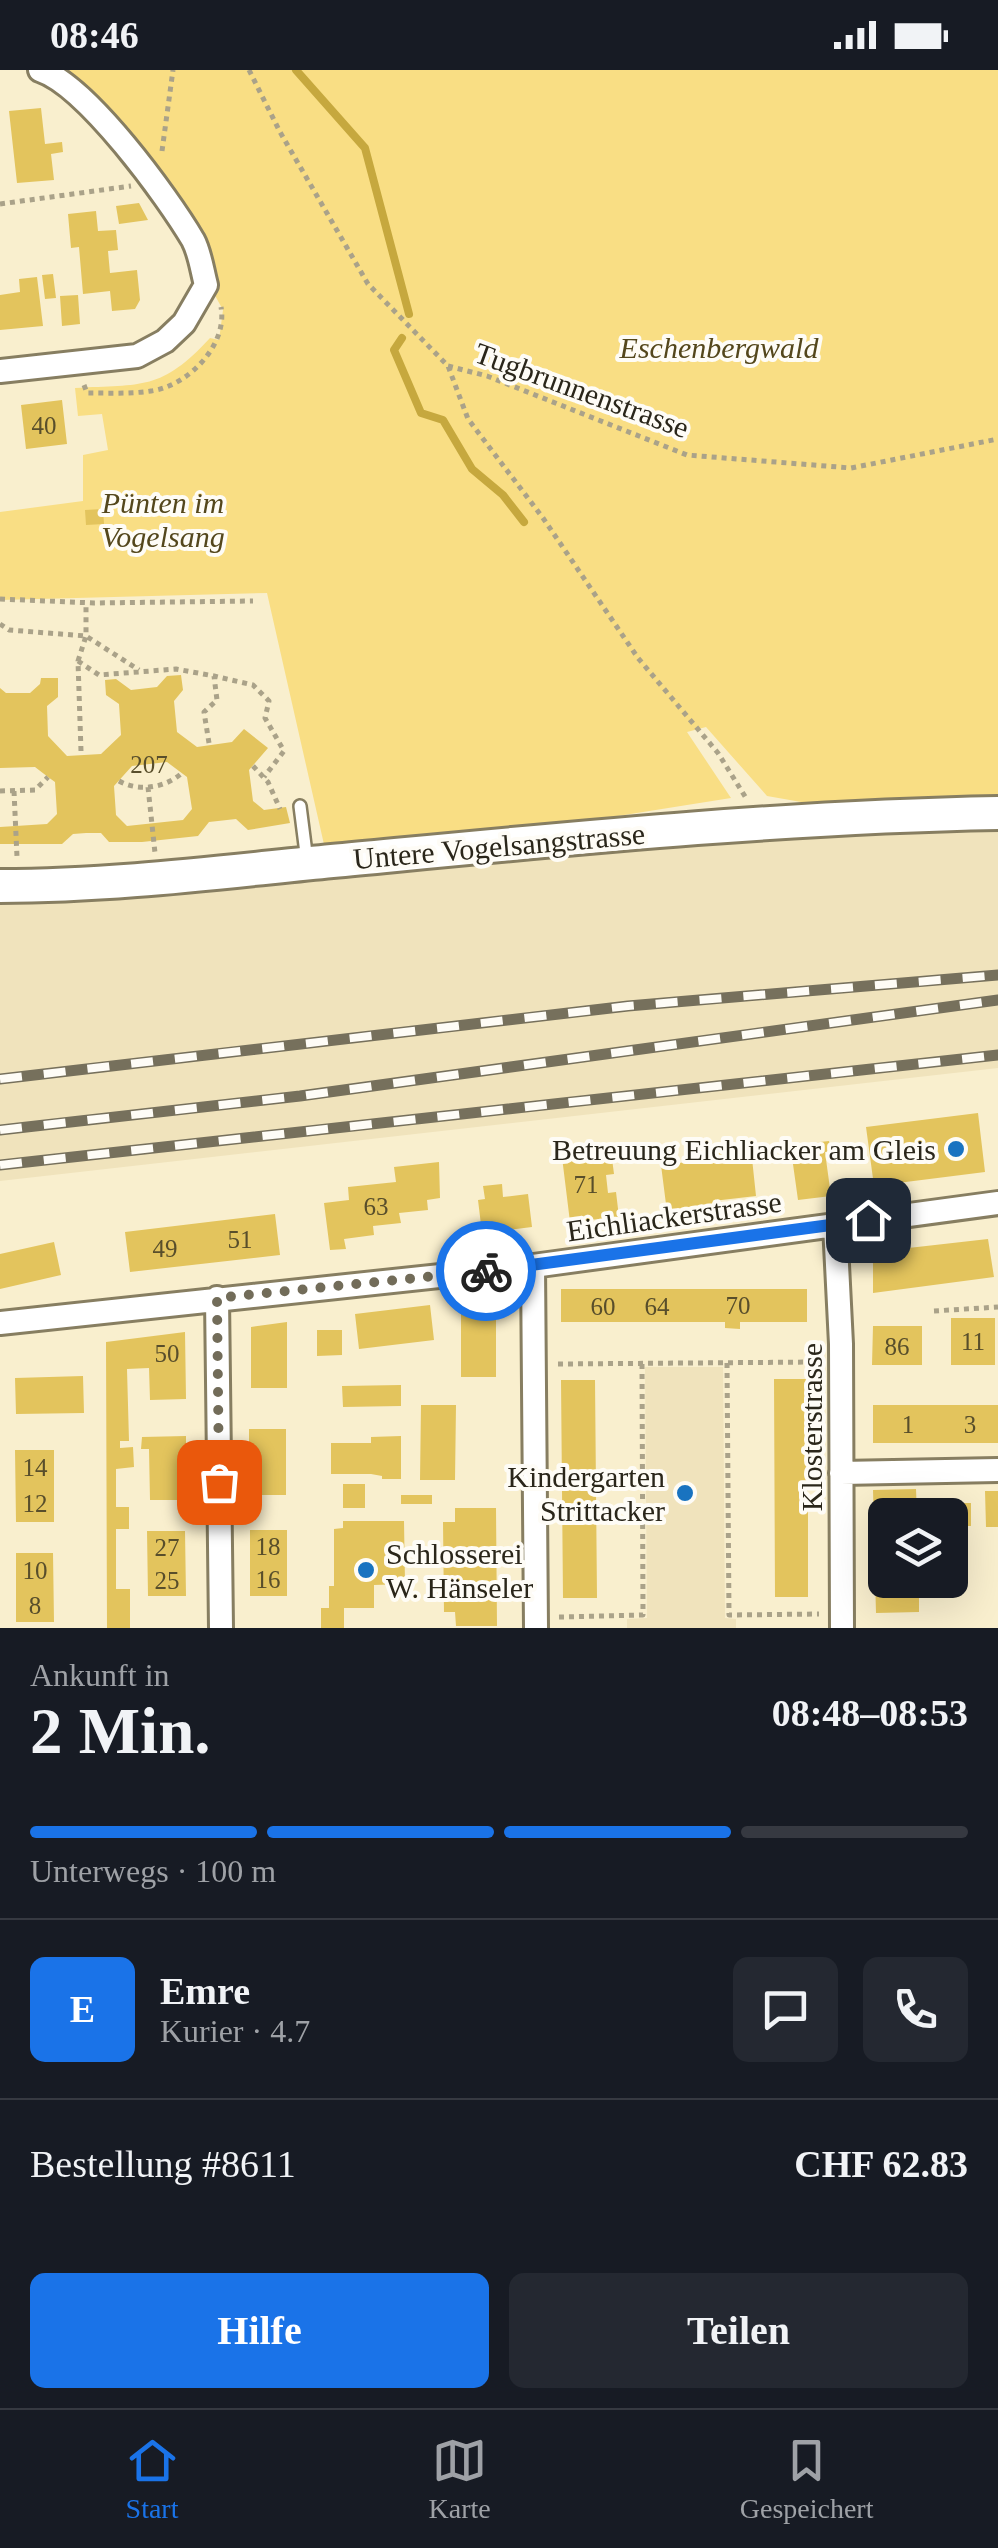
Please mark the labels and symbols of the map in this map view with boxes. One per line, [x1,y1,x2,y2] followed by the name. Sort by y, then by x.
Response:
[619,331,819,364] park label: Eschenbergwald
[470,336,694,444] street label: Tugbrunnenstrasse
[32,412,57,439] house number: 40
[101,486,225,553] park label: Pünten im Vogelsang
[130,751,168,778] house number: 207
[352,817,646,875] street label: Untere Vogelsangstrasse
[552,1133,936,1166] place label: Betreuung Eichliacker am Gleis
[945,1138,967,1160] marker: Betreuung Eichliacker am Gleis
[574,1171,599,1198] house number: 71
[826,1178,911,1263] pin
[564,1185,784,1247] street label: Eichliackerstrasse
[364,1193,389,1220] house number: 63
[436,1221,536,1321] courier
[228,1226,253,1253] house number: 51
[153,1235,178,1262] house number: 49
[726,1292,751,1319] house number: 70
[591,1293,616,1320] house number: 60
[645,1293,670,1320] house number: 64
[961,1328,985,1355] house number: 11
[885,1333,910,1360] house number: 86
[155,1340,180,1367] house number: 50
[795,1343,828,1511] street label: Klosterstrasse
[902,1411,914,1438] house number: 1
[964,1411,976,1438] house number: 3
[177,1440,262,1525] pin
[23,1454,48,1481] house number: 14
[507,1460,665,1527] place label: Kindergarten Strittacker
[674,1482,696,1504] marker: Kindergarten Strittacker
[23,1490,48,1517] house number: 12
[256,1533,281,1560] house number: 18
[155,1534,180,1561] house number: 27
[386,1537,533,1604] place label: Schlosserei W. Hänseler
[23,1557,48,1584] house number: 10
[355,1559,377,1581] marker: Schlosserei W. Hänseler
[256,1566,281,1593] house number: 16
[155,1567,180,1594] house number: 25
[29,1592,41,1619] house number: 8

